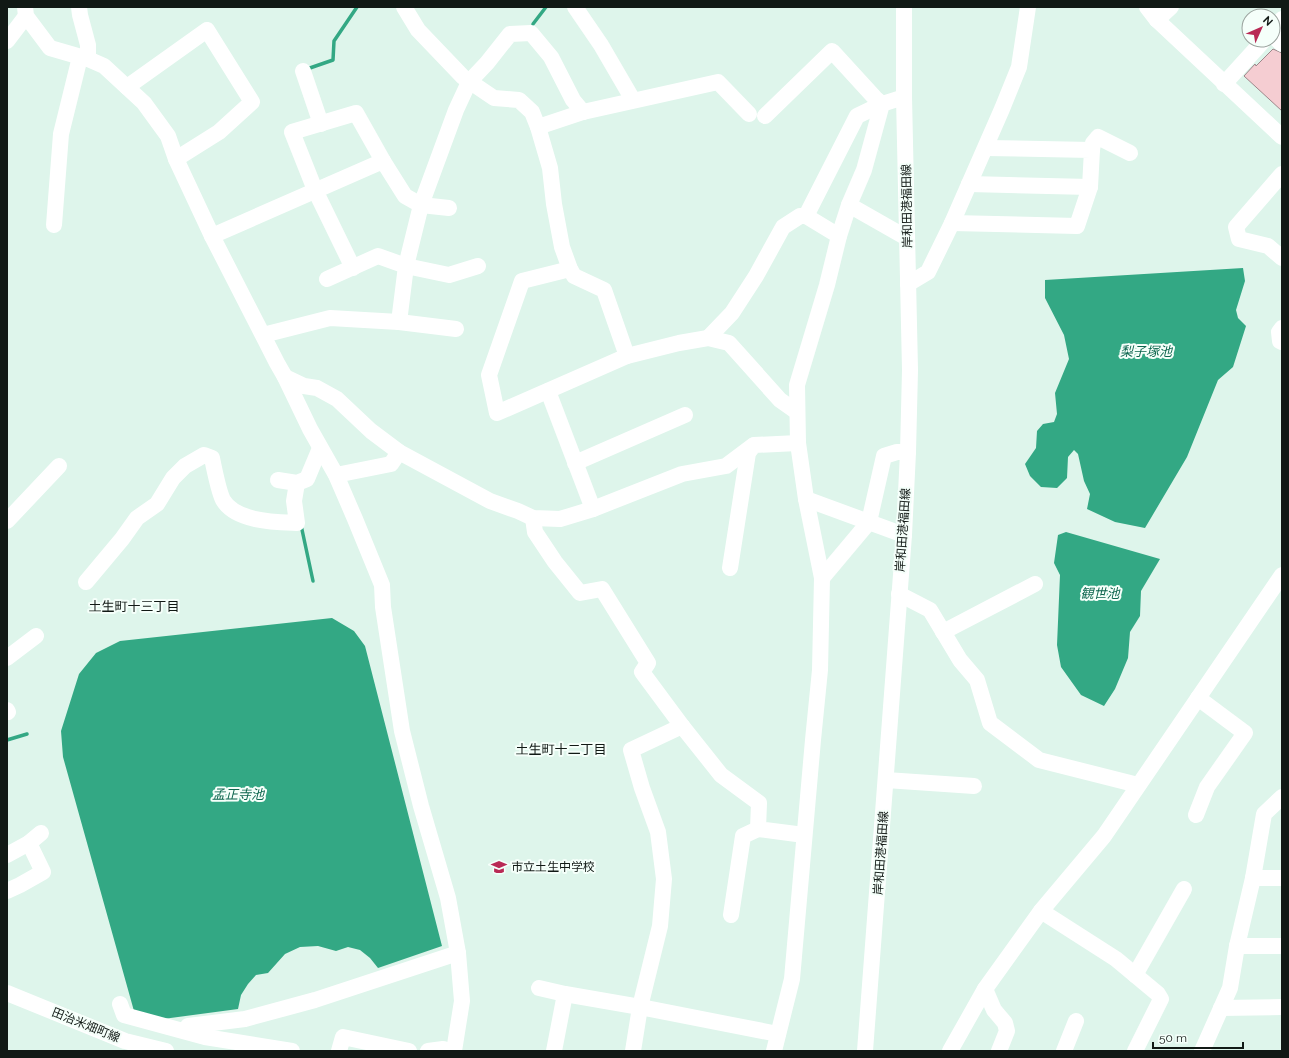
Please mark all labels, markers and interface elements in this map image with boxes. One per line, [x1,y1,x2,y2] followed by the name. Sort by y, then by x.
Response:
[1241,8,1281,48] north arrow
[1260,14,1275,29] text: N
[899,164,915,248] street label: 岸和田港福田線
[1120,344,1174,359] water label: 梨子塚池
[893,488,913,572] street label: 岸和田港福田線
[1080,586,1121,601] water label: 観世池
[88,599,180,614] district label: 土生町十三丁目
[515,742,607,757] district label: 土生町十二丁目
[212,787,266,802] water label: 孟正寺池
[871,811,891,895] street label: 岸和田港福田線
[490,858,508,876] school or university icon: 市立土生中学校
[511,860,595,874] place label: 市立土生中学校
[50,1005,122,1045] street label: 田治米畑町線
[1153,1024,1243,1050] scale bar
[1159,1031,1187,1045] text: 50 m

